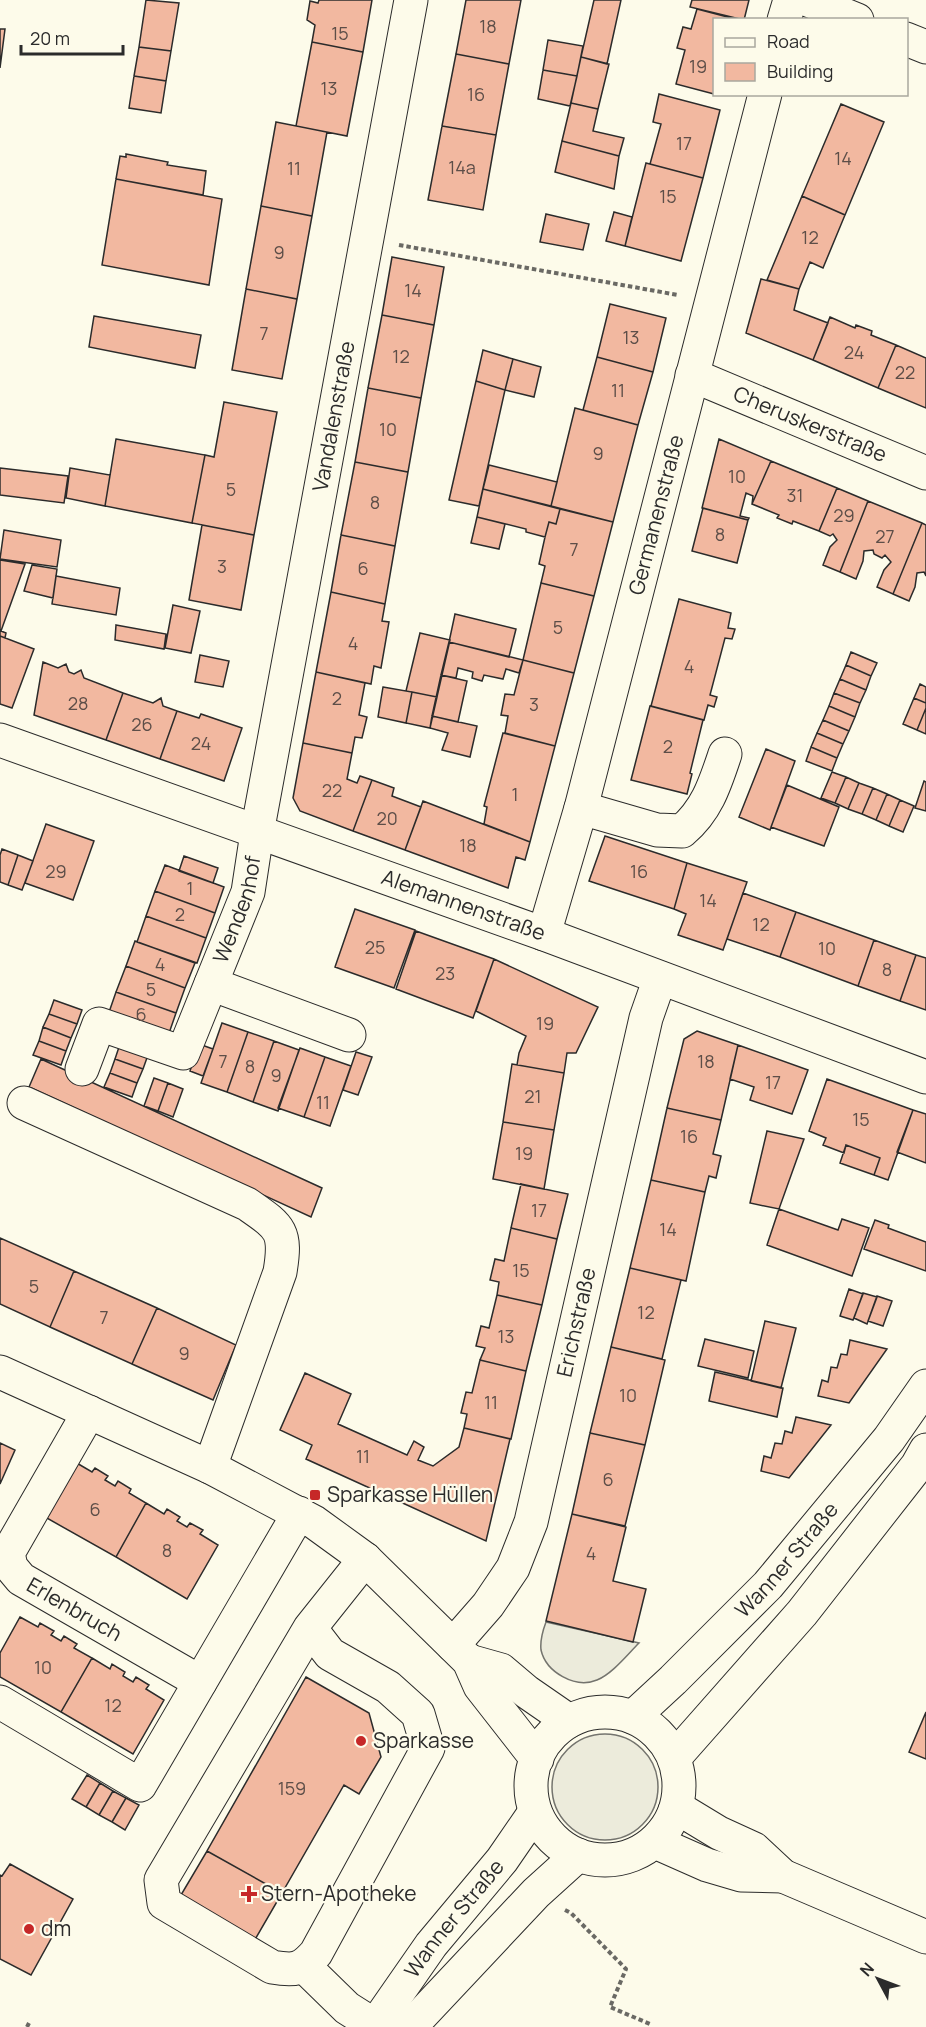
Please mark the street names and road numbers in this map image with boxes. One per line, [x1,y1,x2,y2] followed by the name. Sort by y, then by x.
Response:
[305,339,361,494] street label: Vandalenstraße
[730,379,891,468] street label: Cheruskerstraße
[622,432,690,598] street label: Germanenstraße
[206,853,266,967] street label: Wendenhof
[378,862,550,946] street label: Alemannenstraße
[550,1265,602,1380] street label: Erichstraße
[728,1496,844,1623] street label: Wanner Straße
[22,1570,127,1647] street label: Erlenbruch
[398,1853,510,1983] street label: Wanner Straße

